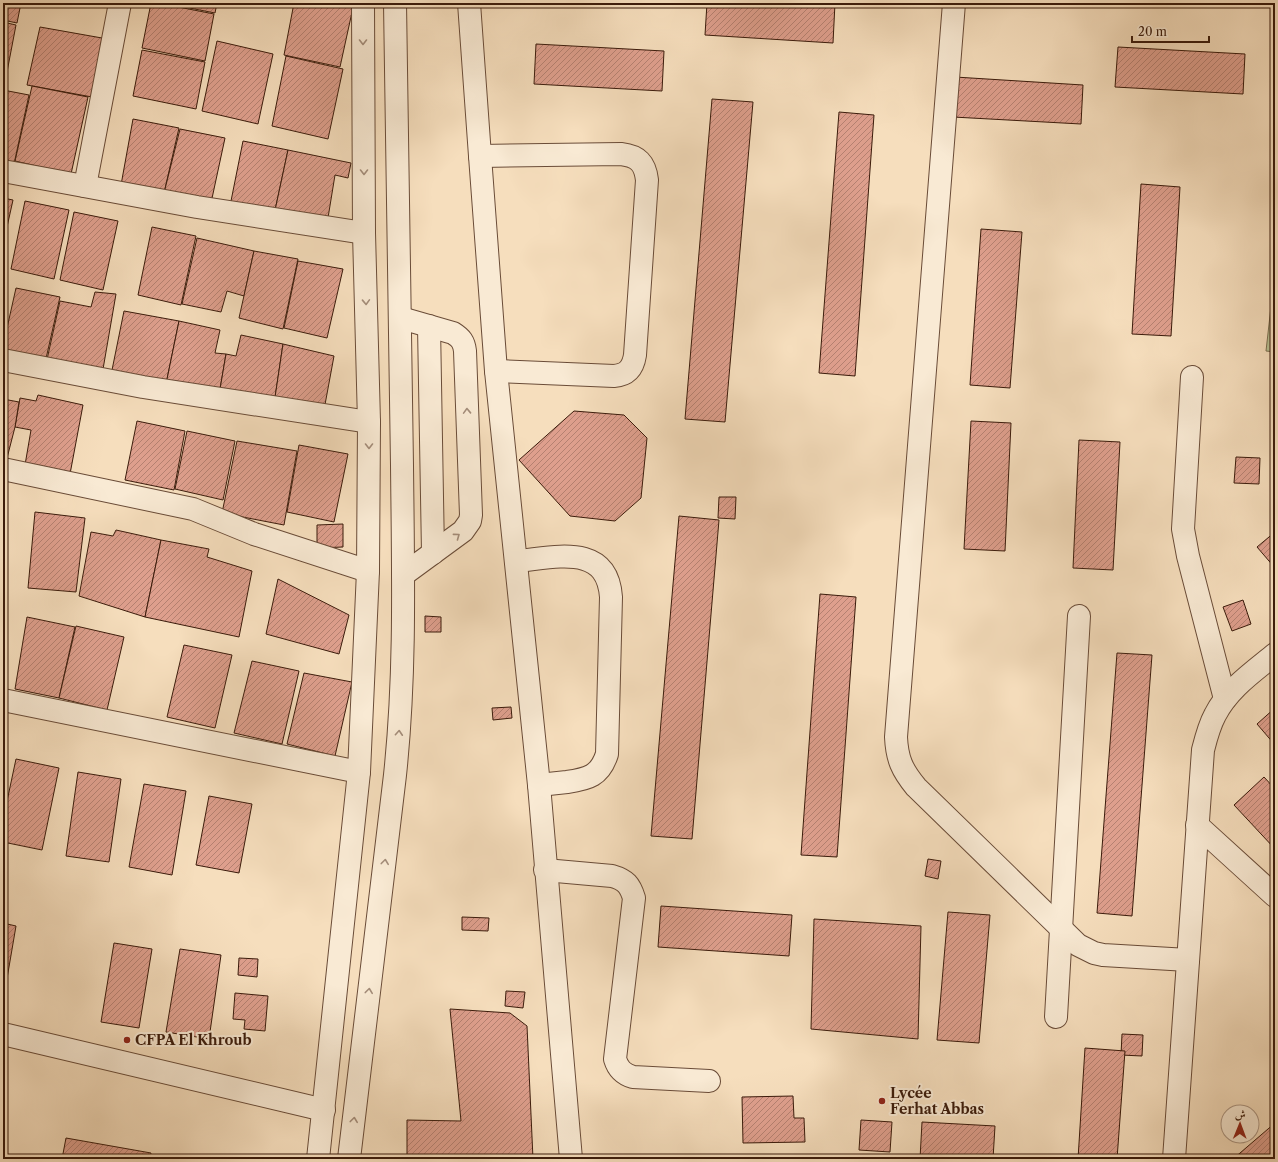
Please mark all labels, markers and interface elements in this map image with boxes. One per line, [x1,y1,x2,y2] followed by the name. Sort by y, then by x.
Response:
[1132,18,1209,44] scale bar
[1138,24,1167,39] text: 20 m
[359,39,367,45] one-way arrow
[360,169,368,175] one-way arrow
[362,299,370,305] one-way arrow
[463,408,471,414] one-way arrow
[365,443,373,449] one-way arrow
[453,534,460,541] one-way arrow
[395,730,404,736] one-way arrow
[380,859,389,865] one-way arrow
[364,988,373,994] one-way arrow
[135,1031,252,1049] place label: CFPA El Khroub
[122,1035,132,1045] marker: CFPA El Khroub
[890,1084,984,1118] place label: Lycée Ferhat Abbas
[877,1096,887,1106] marker: Lycée Ferhat Abbas
[1220,1104,1260,1144] north arrow
[1235,1107,1246,1121] text: ش
[349,1117,358,1123] one-way arrow

